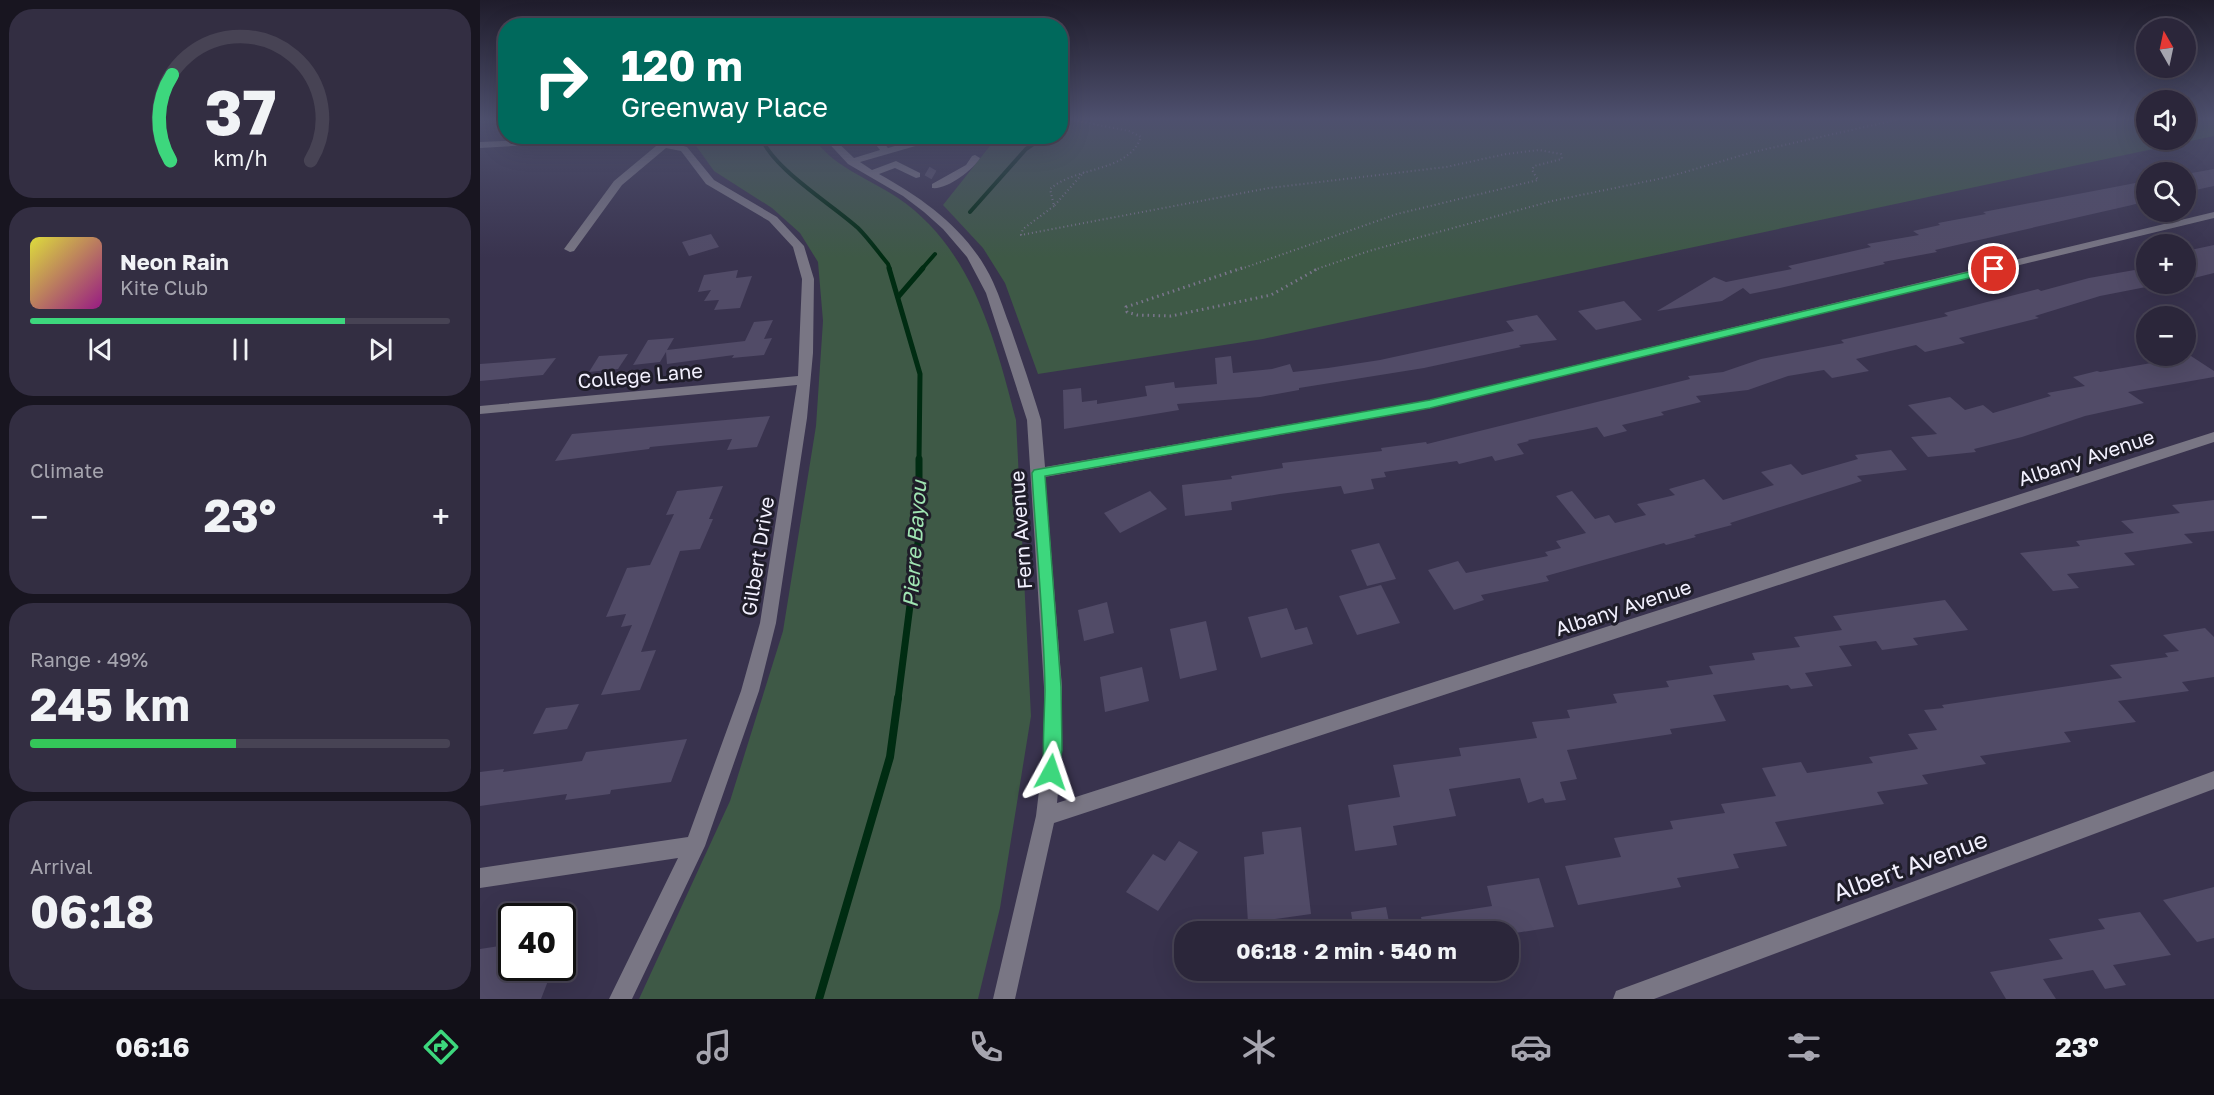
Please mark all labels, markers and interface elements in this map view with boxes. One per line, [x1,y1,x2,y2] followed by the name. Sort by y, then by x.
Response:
[2136,18,2196,78] north arrow
[2136,18,2196,366] map controls
[621,40,743,90] text: 120 m
[522,42,600,120] icon: right
[204,74,276,149] text: 37
[2136,90,2196,150] button: sound
[621,91,828,123] text: Greenway Place
[213,145,267,171] text: km/h
[2136,162,2196,222] button: search
[2136,234,2196,294] button: +
[1968,243,2019,294] pin
[120,248,229,275] text: Neon Rain
[1977,252,2010,285] icon: arrive
[120,275,208,299] text: Kite Club
[2136,306,2196,366] button: −
[84,333,117,366] icon: previous
[224,333,257,366] icon: pause
[364,333,397,366] icon: next
[576,358,704,392] street label: College Lane
[2015,424,2157,490] street label: Albany Avenue
[30,458,104,482] text: Climate
[1004,470,1036,590] street label: Fern Avenue
[897,478,931,608] water label: Pierre Bayou
[204,488,276,542] text: 23°
[736,495,778,617] street label: Gilbert Drive
[30,497,48,536] text: −
[432,497,450,536] text: +
[1552,574,1694,640] street label: Albany Avenue
[30,647,148,671] text: Range · 49%
[30,677,190,731] text: 245 km
[1019,740,1083,804] position arrow
[1829,824,1991,906] street label: Albert Avenue
[30,854,93,878] text: Arrival
[30,884,154,938] text: 06:18
[498,903,576,981] speed limit sign: 40
[1236,937,1457,964] text: 06:18 · 2 min · 540 m
[420,1026,462,1068] icon: directions
[693,1026,735,1068] icon: music
[965,1026,1007,1068] icon: phone
[1238,1026,1280,1068] icon: climate
[1510,1026,1552,1068] icon: car
[1783,1026,1825,1068] icon: filters
[115,1031,190,1063] text: 06:16
[2055,1031,2099,1063] text: 23°

